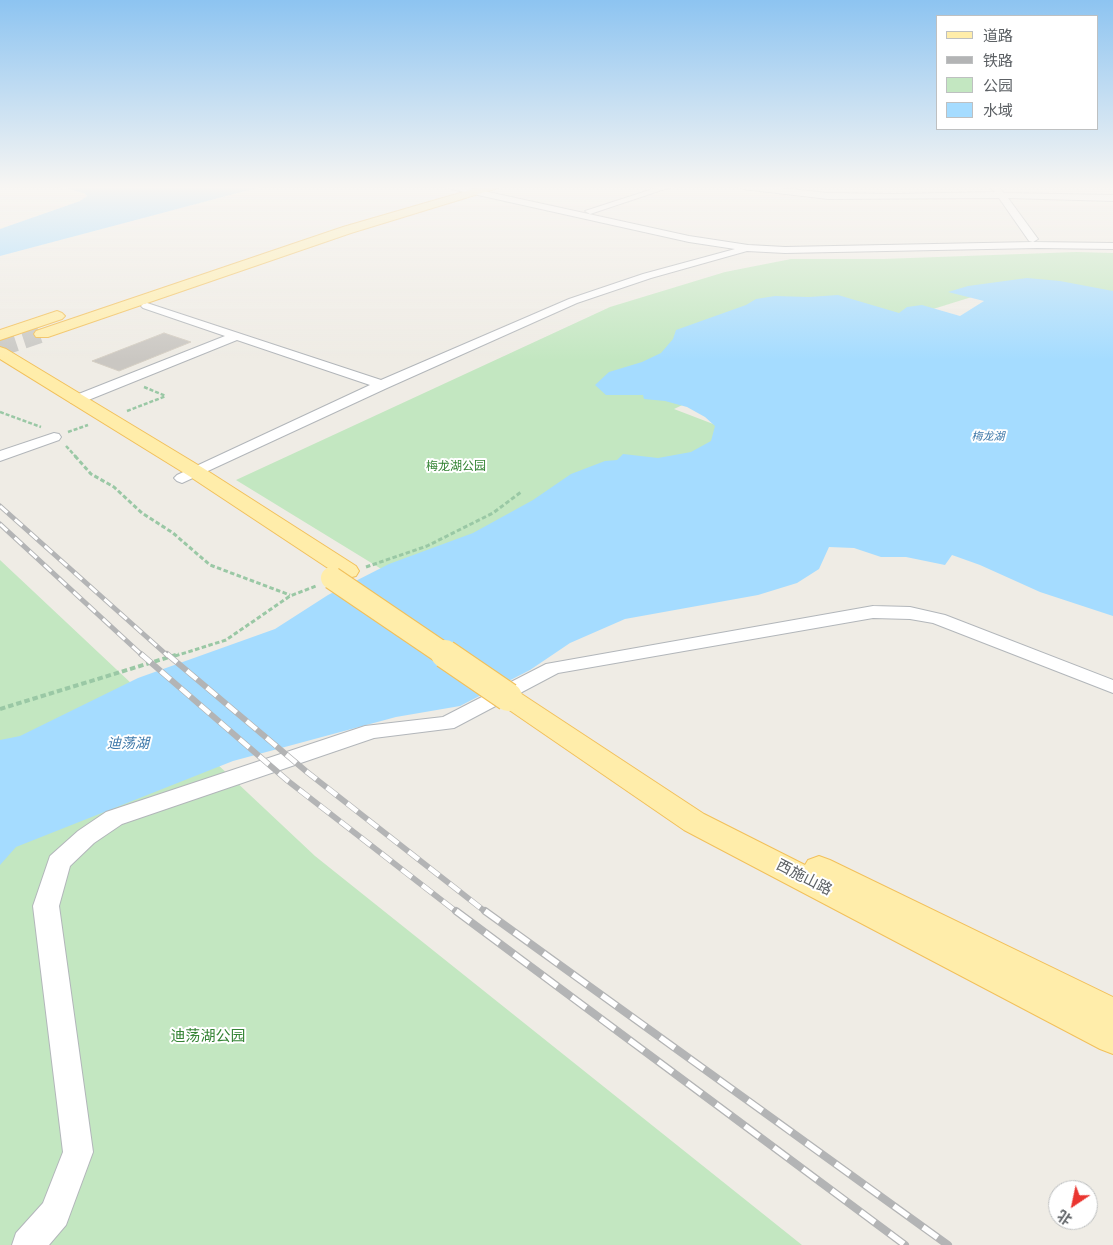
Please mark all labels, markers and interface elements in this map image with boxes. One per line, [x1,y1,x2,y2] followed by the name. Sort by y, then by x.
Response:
[936,15,1098,130] legend
[983,27,1013,45] text: 道路
[983,52,1013,70] text: 铁路
[983,77,1013,95] text: 公园
[983,102,1013,120] text: 水域
[972,430,1004,444] water label: 梅龙湖
[426,460,486,474] park label: 梅龙湖公园
[107,736,149,752] water label: 迪荡湖
[773,856,835,900] street label: 西施山路
[171,1028,245,1046] park label: 迪荡湖公园
[1048,1180,1098,1230] north arrow
[1054,1206,1075,1228] text: 北

